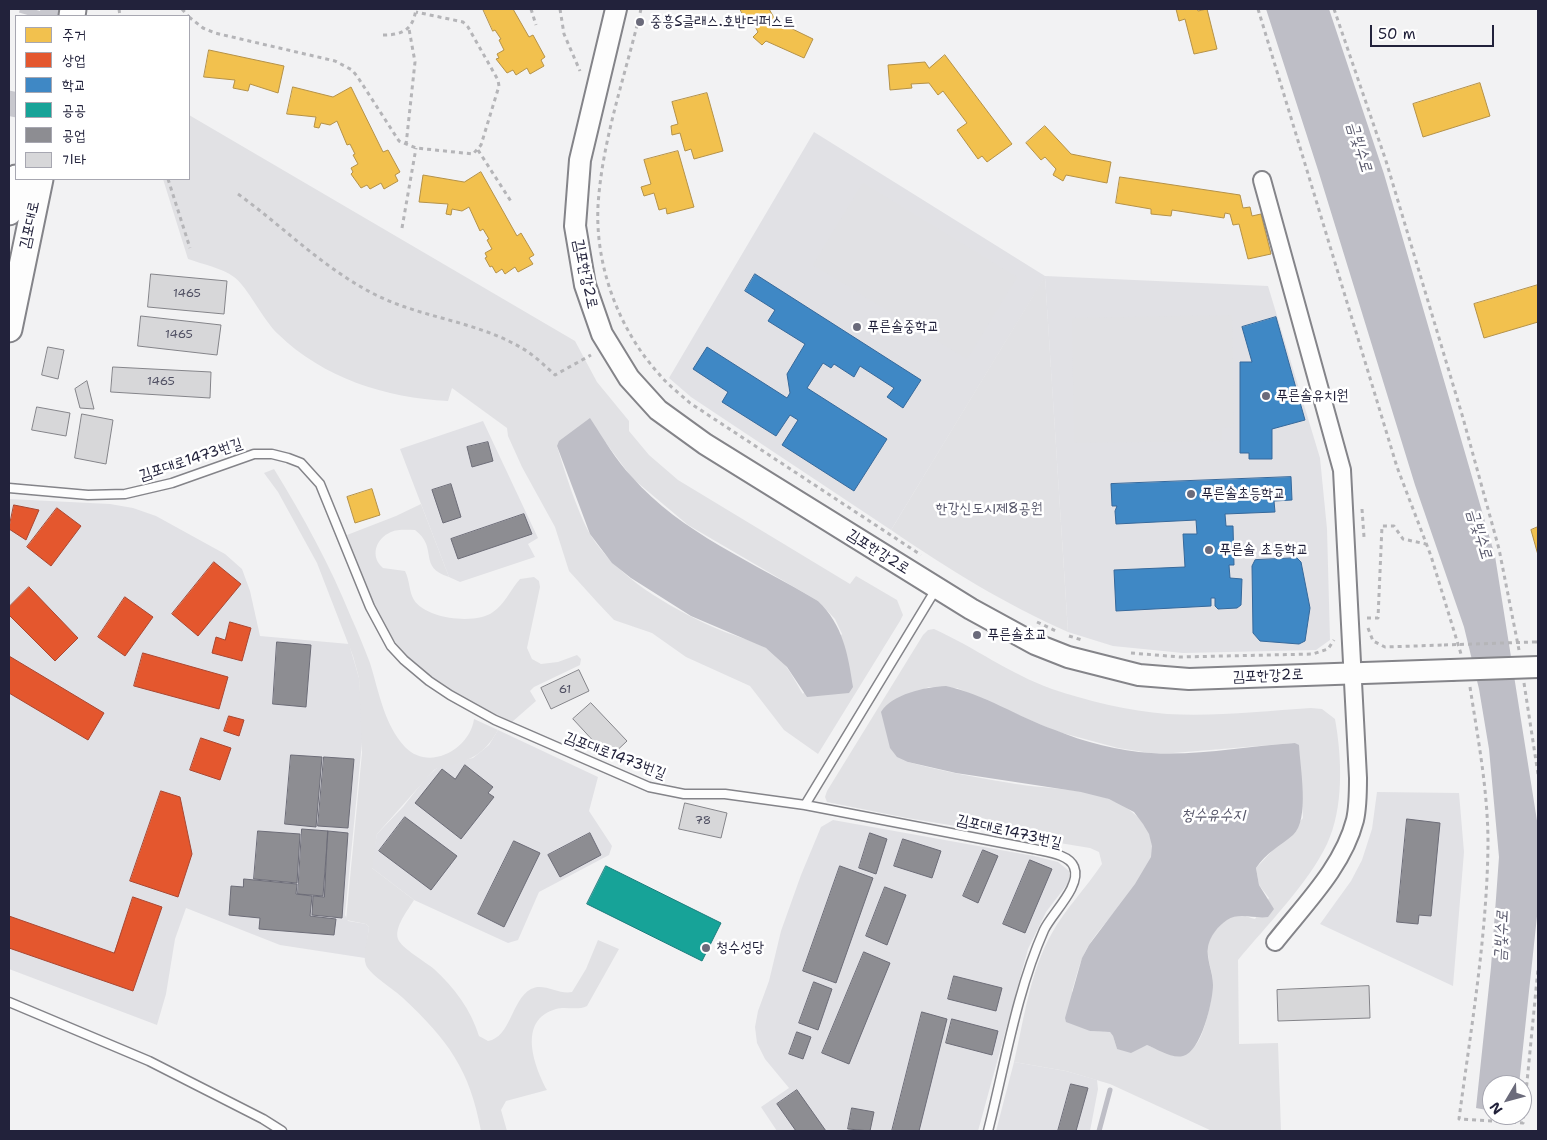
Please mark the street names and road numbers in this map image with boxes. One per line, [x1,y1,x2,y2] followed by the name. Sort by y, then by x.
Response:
[16,200,44,250] street label: 김포대로
[569,237,601,311] street label: 김포한강2로
[137,435,245,485] street label: 김포대로1473번길
[843,526,913,578] street label: 김포한강2로
[1232,666,1304,686] street label: 김포한강2로
[562,728,668,784] street label: 김포대로1473번길
[955,811,1063,853] street label: 김포대로1473번길

